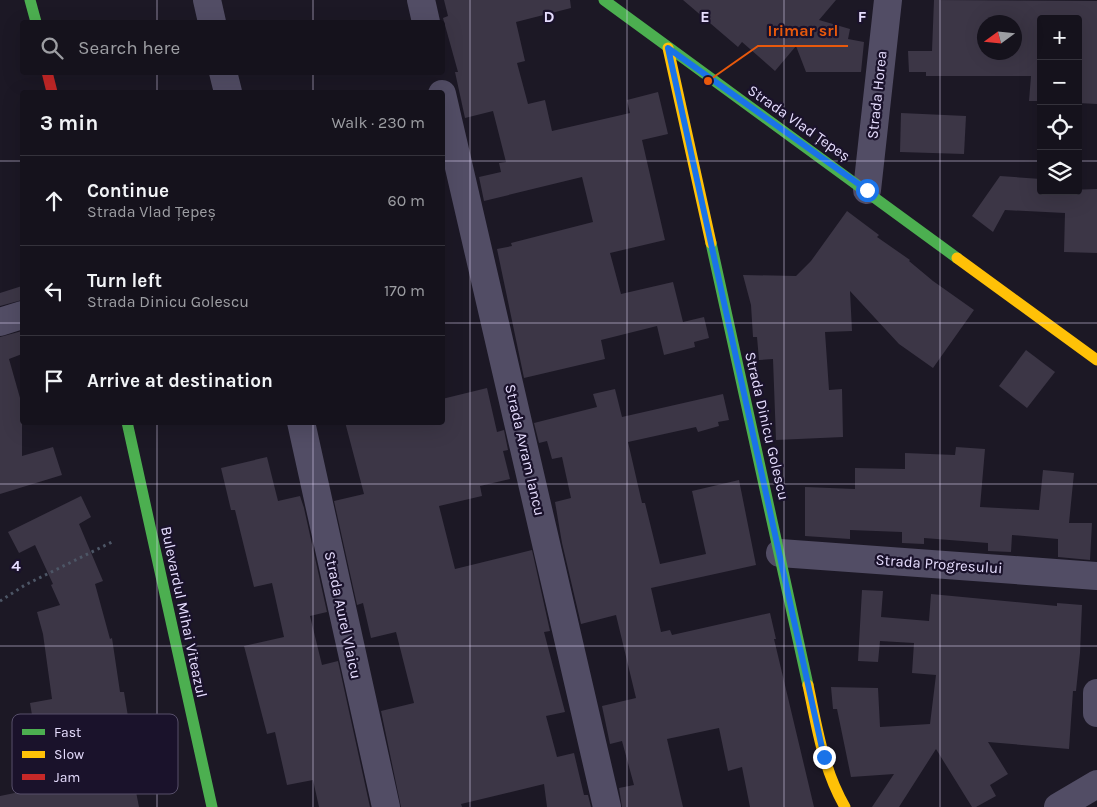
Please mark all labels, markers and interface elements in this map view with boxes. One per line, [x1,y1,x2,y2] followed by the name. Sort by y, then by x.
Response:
[544,7,555,26] text: D
[700,7,710,26] text: E
[858,7,867,26] text: F
[758,15,848,46] callout: Irimar srl
[977,15,1022,60] north arrow
[1037,15,1082,195] map controls
[1037,15,1082,60] button: +
[20,20,445,75] search box
[768,21,838,40] text: Irimar srl
[38,34,66,62] icon: search
[78,37,180,59] text: Search here
[863,50,891,140] street label: Strada Horea
[1037,60,1082,105] button: −
[744,81,854,165] street label: Strada Vlad Țepeș
[1037,105,1082,150] button: locate
[40,111,98,135] text: 3 min
[331,113,425,132] text: Walk · 230 m
[1037,150,1082,195] button: layers
[856,179,879,202] route start
[87,180,169,202] text: Continue
[40,187,68,215] icon: ahead
[388,191,425,210] text: 60 m
[87,202,216,221] text: Strada Vlad Țepeș
[87,270,162,292] text: Turn left
[40,277,68,305] icon: left
[384,281,425,300] text: 170 m
[87,292,249,311] text: Strada Dinicu Golescu
[741,350,793,502] street label: Strada Dinicu Golescu
[40,367,68,395] icon: arrive
[87,370,273,392] text: Arrive at destination
[501,382,549,518] street label: Strada Avram Iancu
[157,525,211,699] street label: Bulevardul Mihai Viteazul
[321,550,365,680] street label: Strada Aurel Vlaicu
[875,551,1003,577] street label: Strada Progresului
[11,556,21,575] text: 4
[12,714,178,794] legend
[54,724,81,741] text: Fast
[54,746,84,763] text: Slow
[813,746,836,769] route end
[54,769,80,786] text: Jam

